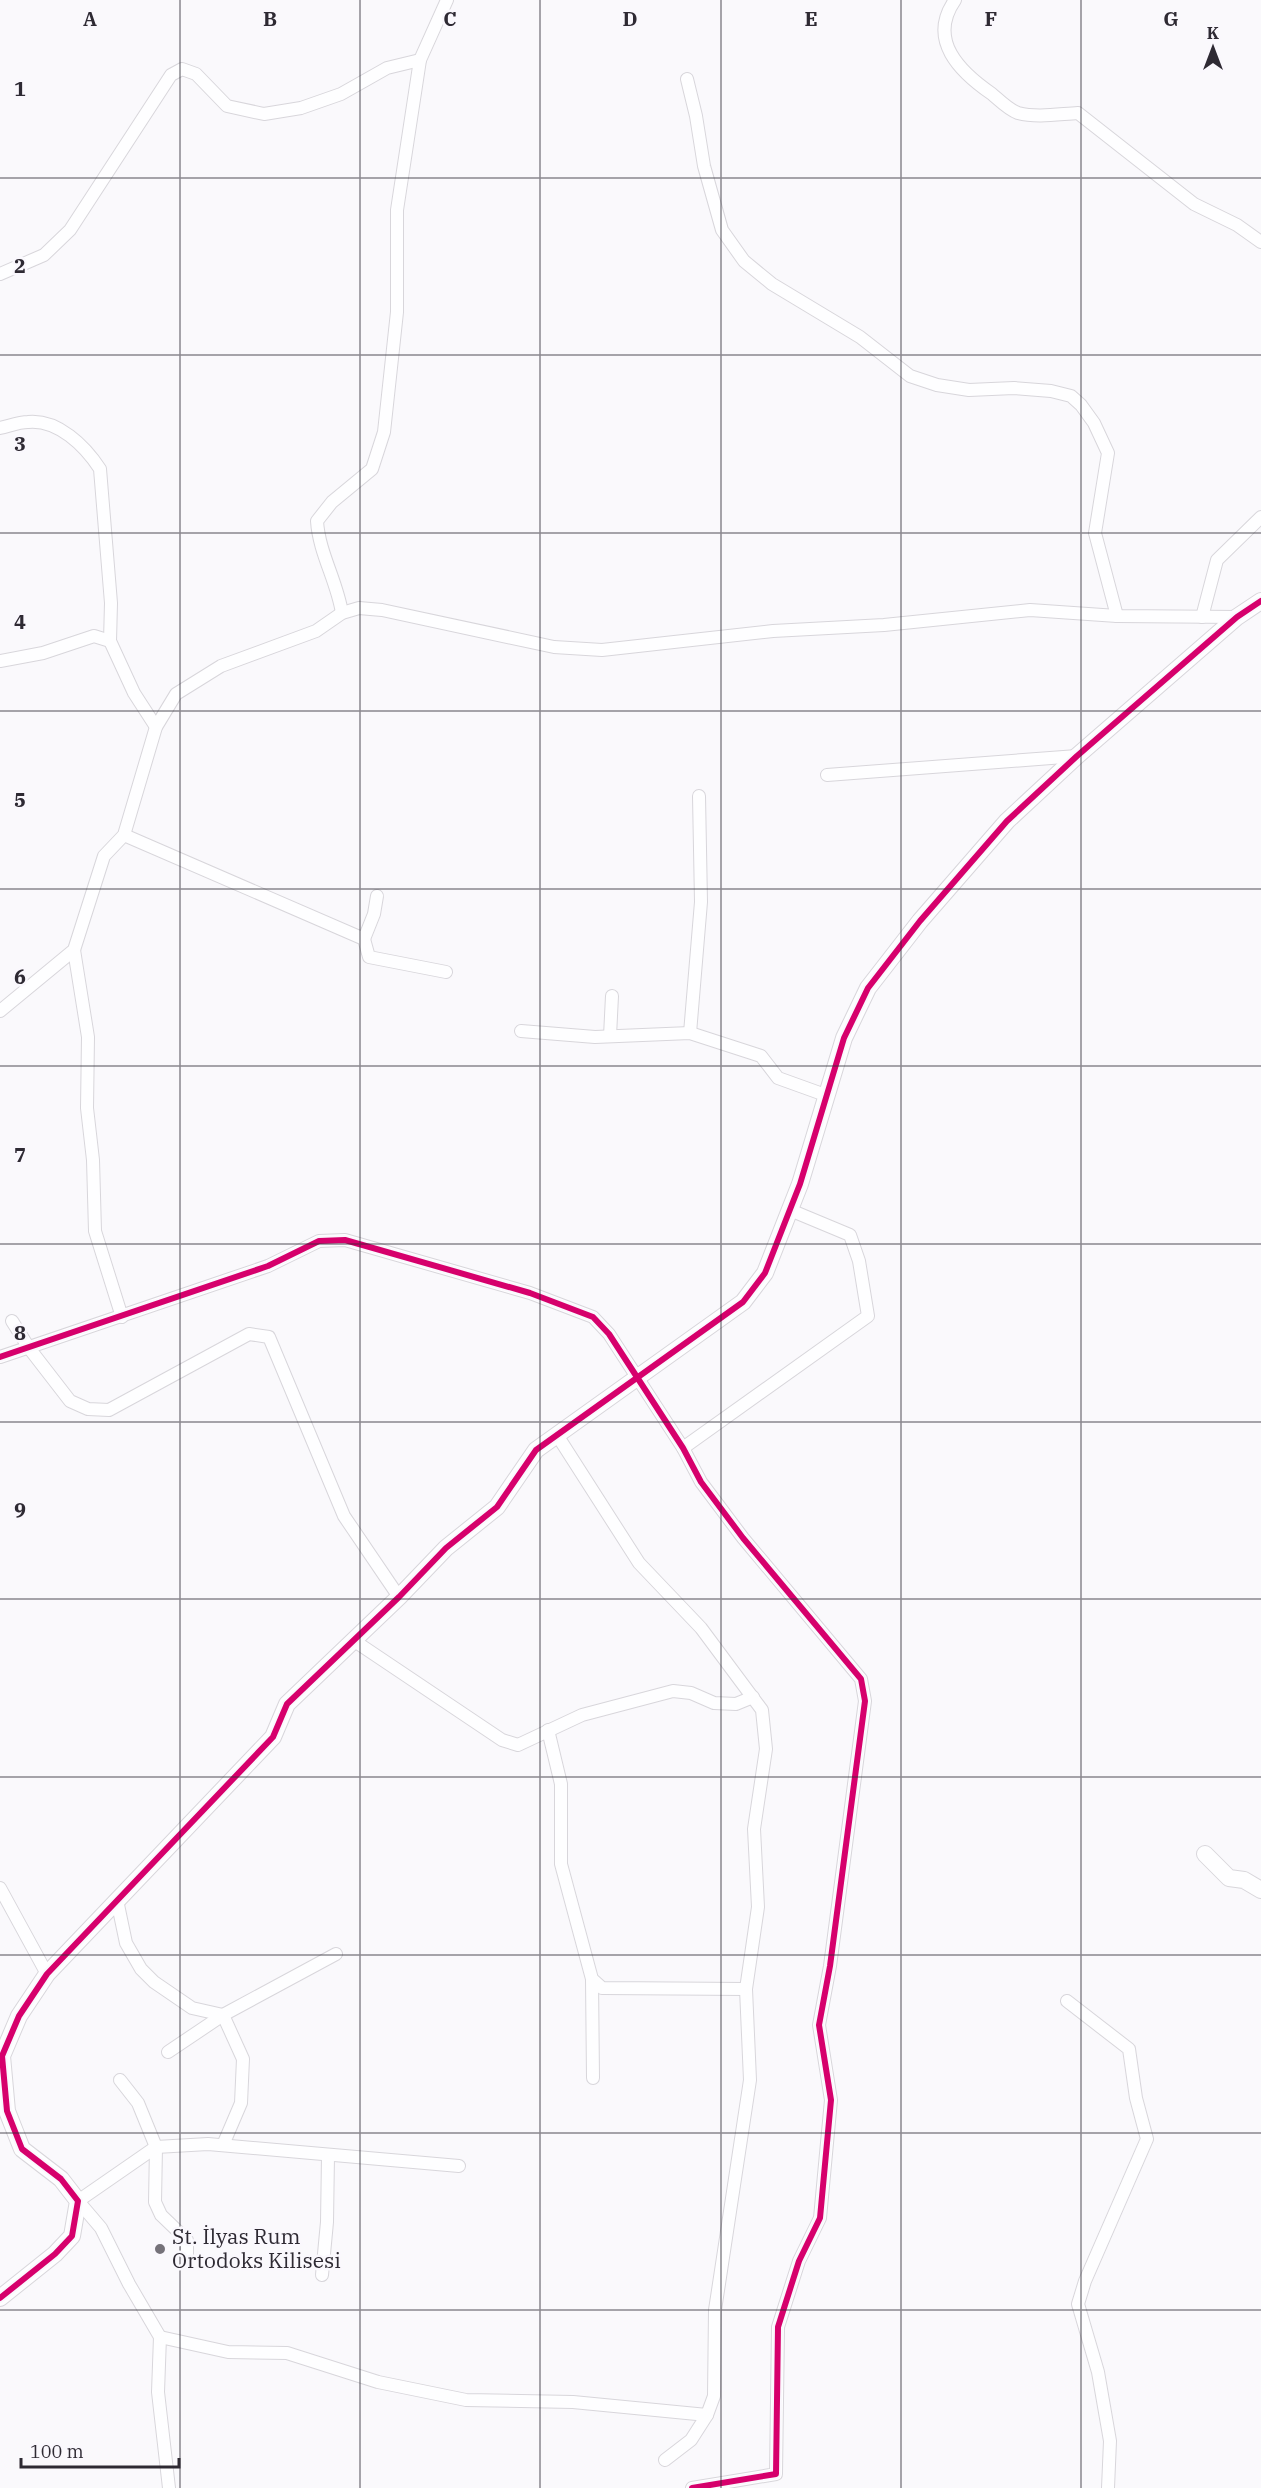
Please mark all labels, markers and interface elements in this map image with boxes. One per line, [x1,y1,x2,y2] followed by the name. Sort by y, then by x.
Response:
[83,5,97,32] text: A
[263,5,277,32] text: B
[443,5,457,32] text: C
[622,5,638,32] text: D
[804,5,818,32] text: E
[985,5,997,32] text: F
[1163,5,1179,32] text: G
[1183,18,1243,78] north arrow
[1207,23,1220,43] text: K
[14,75,26,102] text: 1
[14,252,26,279] text: 2
[14,430,26,457] text: 3
[14,608,26,635] text: 4
[14,786,26,813] text: 5
[14,963,26,990] text: 6
[14,1141,26,1168] text: 7
[14,1319,26,1346] text: 8
[14,1496,26,1523] text: 9
[172,2222,341,2274] place label: St. İlyas Rum Ortodoks Kilisesi
[153,2242,167,2256] marker: St. İlyas Rum Ortodoks Kilisesi
[21,2431,178,2469] scale bar
[30,2440,84,2463] text: 100 m

